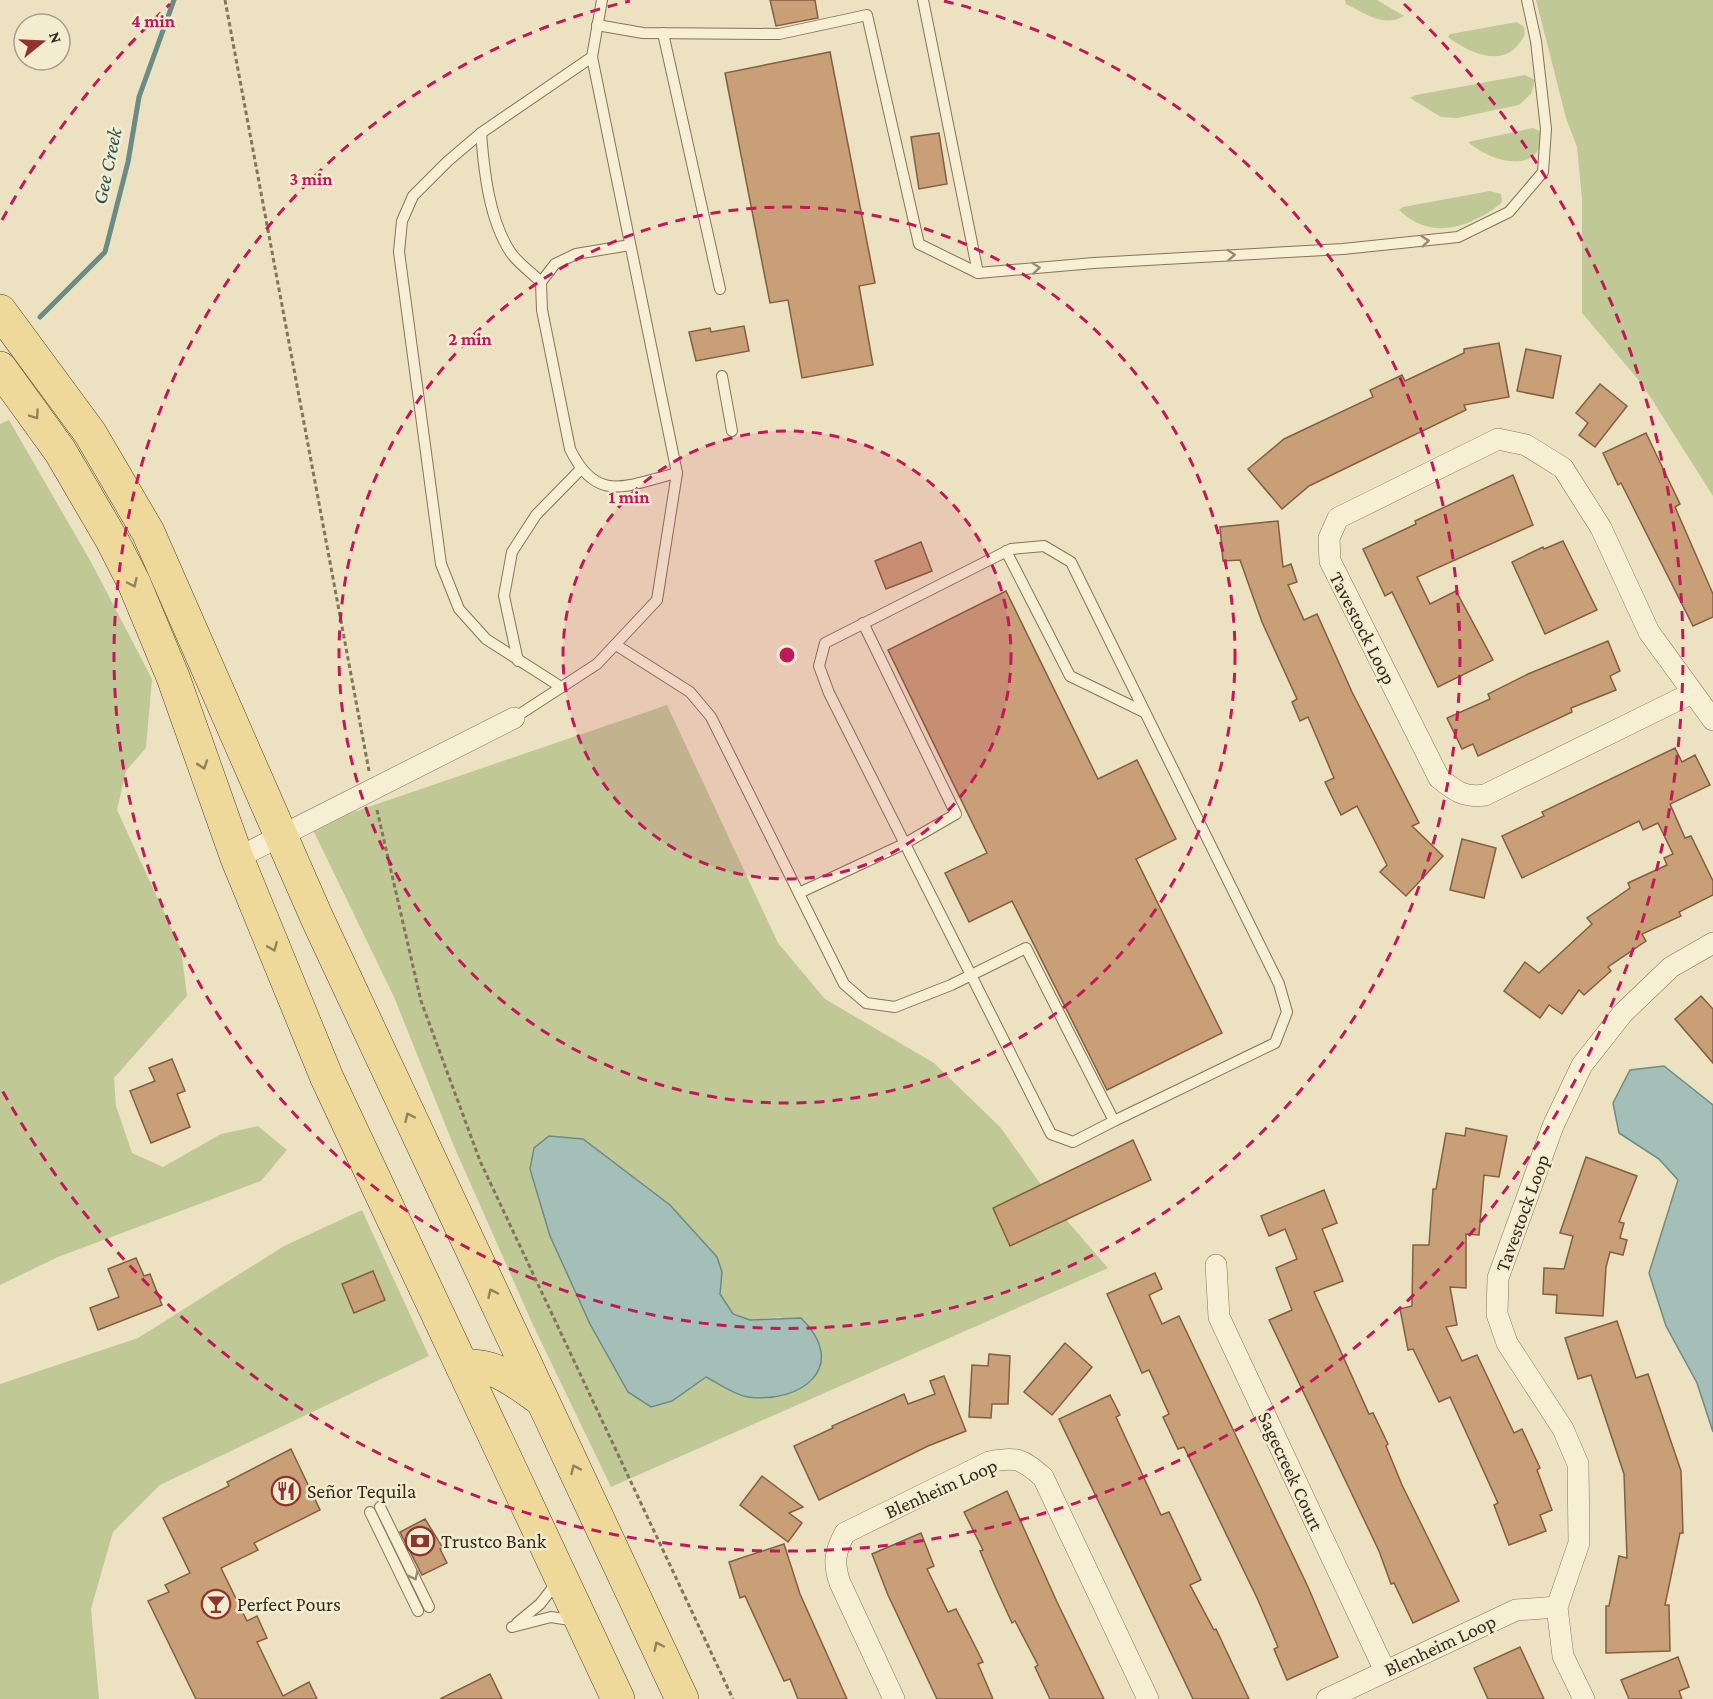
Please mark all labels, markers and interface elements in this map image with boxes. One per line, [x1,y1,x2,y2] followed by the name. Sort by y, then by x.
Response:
[131,11,176,31] text: 4 min
[12,12,72,72] north arrow
[46,30,66,45] text: N
[87,125,127,206] water label: Gee Creek
[289,169,333,189] text: 3 min
[1420,235,1430,248] one-way arrow
[1226,248,1235,261] one-way arrow
[1032,261,1041,274] one-way arrow
[448,329,492,349] text: 2 min
[28,408,39,419] one-way arrow
[609,487,650,507] text: 1 min
[1324,568,1401,688] street label: Tavestock Loop
[126,577,138,588] one-way arrow
[777,645,797,665] centre of rings
[196,759,209,770] one-way arrow
[266,941,278,952] one-way arrow
[404,1112,416,1123] one-way arrow
[1491,1151,1554,1275] street label: Tavestock Loop
[487,1288,499,1299] one-way arrow
[1253,1408,1328,1535] street label: Sagecreek Court
[881,1453,1001,1523] street label: Blenheim Loop
[570,1465,582,1476] one-way arrow
[270,1475,302,1507] restaurant icon: Señor Tequila
[307,1480,416,1503] place label: Señor Tequila
[404,1525,436,1557] bank icon: Trustco Bank
[441,1530,547,1552] place label: Trustco Bank
[406,1569,418,1580] one-way arrow
[200,1588,232,1620] bar icon: Perfect Pours
[237,1593,341,1615] place label: Perfect Pours
[1381,1610,1500,1681] street label: Blenheim Loop
[653,1642,665,1653] one-way arrow

